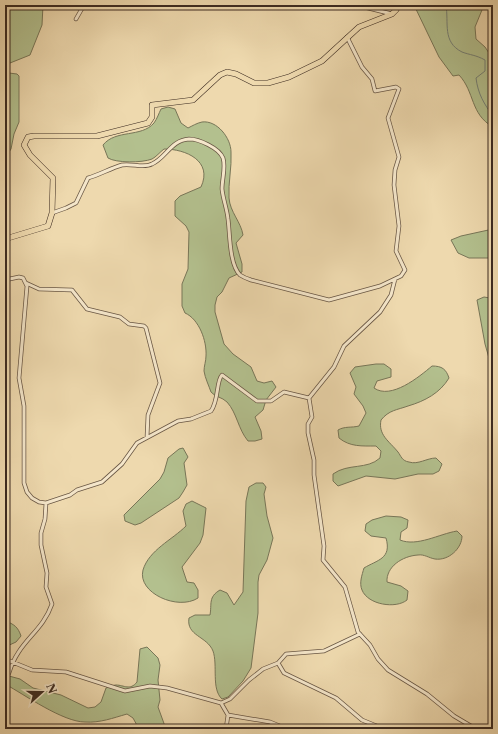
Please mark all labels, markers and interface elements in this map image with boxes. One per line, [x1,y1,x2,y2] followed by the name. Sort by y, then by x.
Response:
[22,672,62,712] north arrow
[43,681,60,696] text: N

